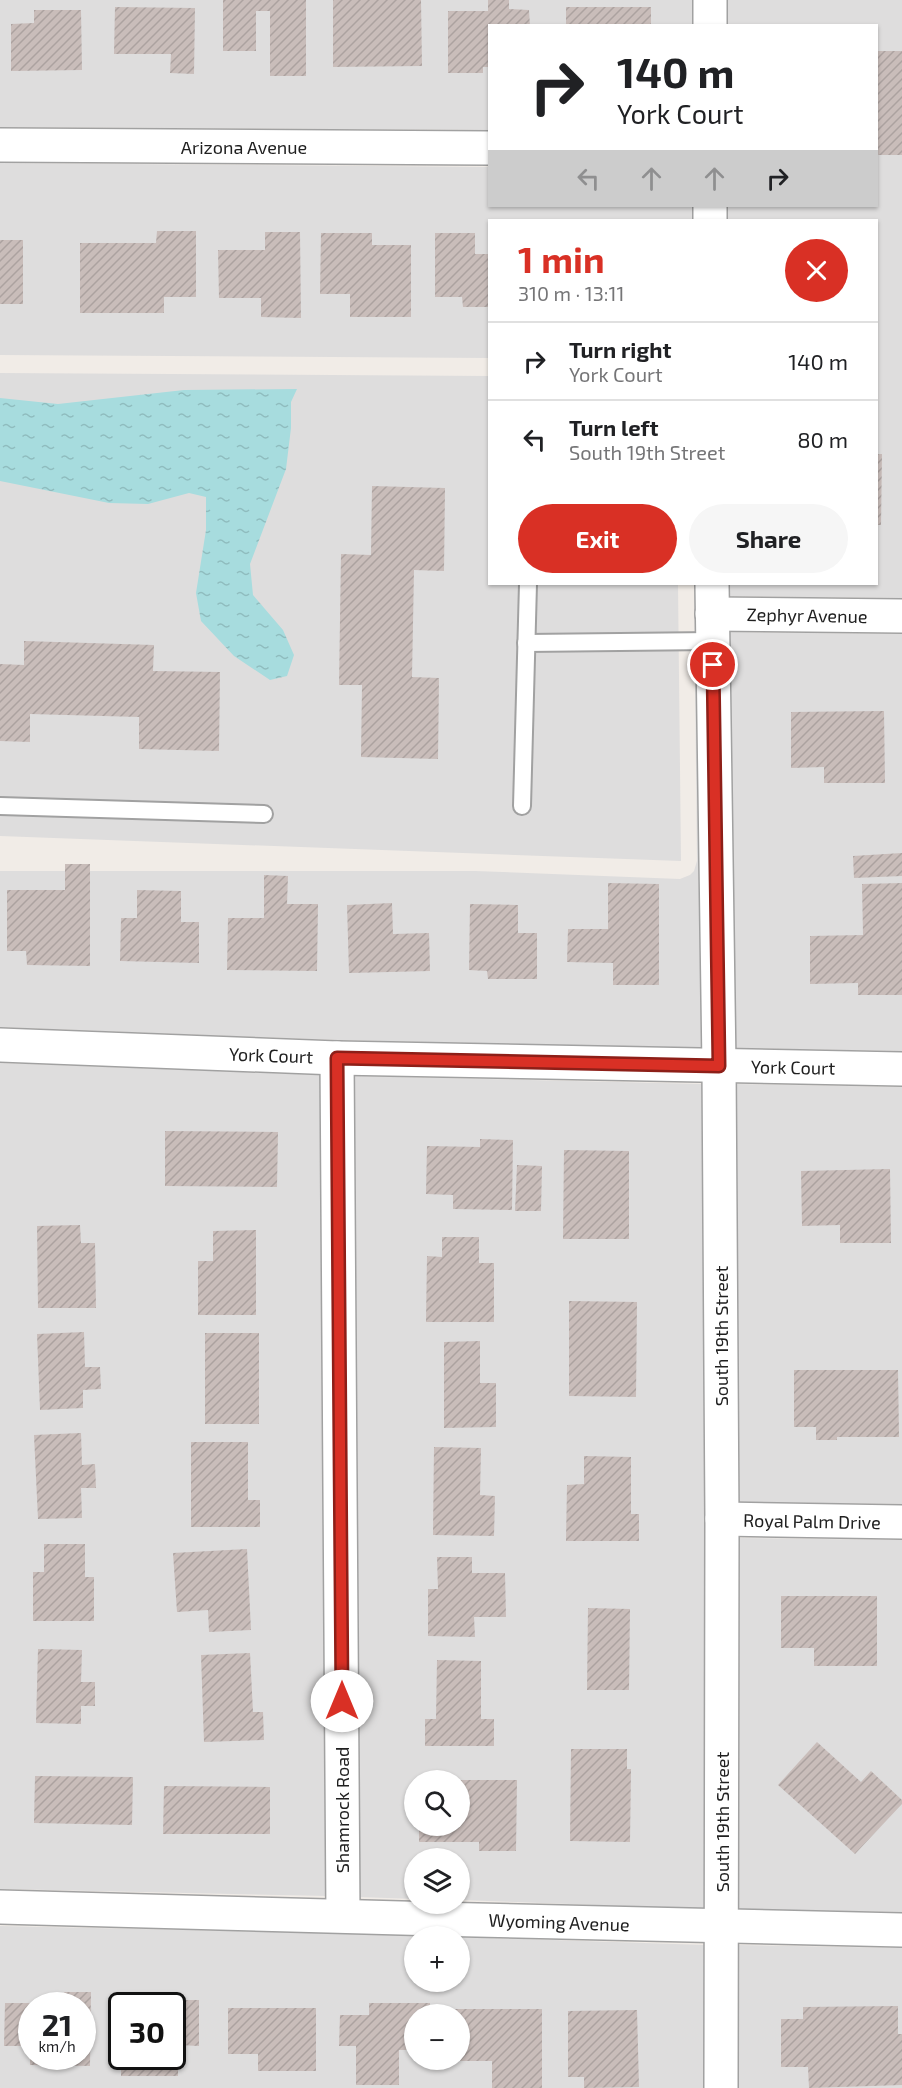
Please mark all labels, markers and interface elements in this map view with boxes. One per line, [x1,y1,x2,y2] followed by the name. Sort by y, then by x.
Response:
[617,46,734,96] text: 140 m
[518,48,596,126] icon: right
[617,97,743,129] text: York Court
[181,136,307,158] street label: Arizona Avenue
[572,162,605,195] icon: left
[635,162,668,195] icon: ahead
[698,162,731,195] icon: ahead
[761,162,794,195] icon: right
[518,237,605,280] text: 1 min
[785,239,848,302] button: close
[518,281,624,305] text: 310 m · 13:11
[569,336,671,362] text: Turn right
[518,345,551,378] icon: right
[788,348,848,374] text: 140 m
[569,362,663,386] text: York Court
[569,414,658,440] text: Turn left
[518,423,551,456] icon: left
[797,426,848,452] text: 80 m
[569,440,725,464] text: South 19th Street
[518,504,677,573] button: Exit
[689,504,848,573] button: Share
[746,603,868,627] street label: Zephyr Avenue
[687,639,738,690] pin
[696,648,729,681] icon: arrive
[228,1043,314,1067] street label: York Court
[751,1055,835,1079] street label: York Court
[710,1266,732,1406] street label: South 19th Street
[743,1509,881,1533] street label: Royal Palm Drive
[310,1669,374,1733] position arrow
[331,1747,353,1873] street label: Shamrock Road
[711,1752,733,1892] street label: South 19th Street
[404,1770,470,2070] map controls
[404,1770,470,1836] button: search
[404,1848,470,1914] button: layers
[488,1909,630,1935] street label: Wyoming Avenue
[404,1926,470,1992] button: +
[108,1992,186,2070] speed limit sign: 30
[404,2004,470,2070] button: −
[42,2006,72,2042] text: 21
[38,2037,76,2055] text: km/h

